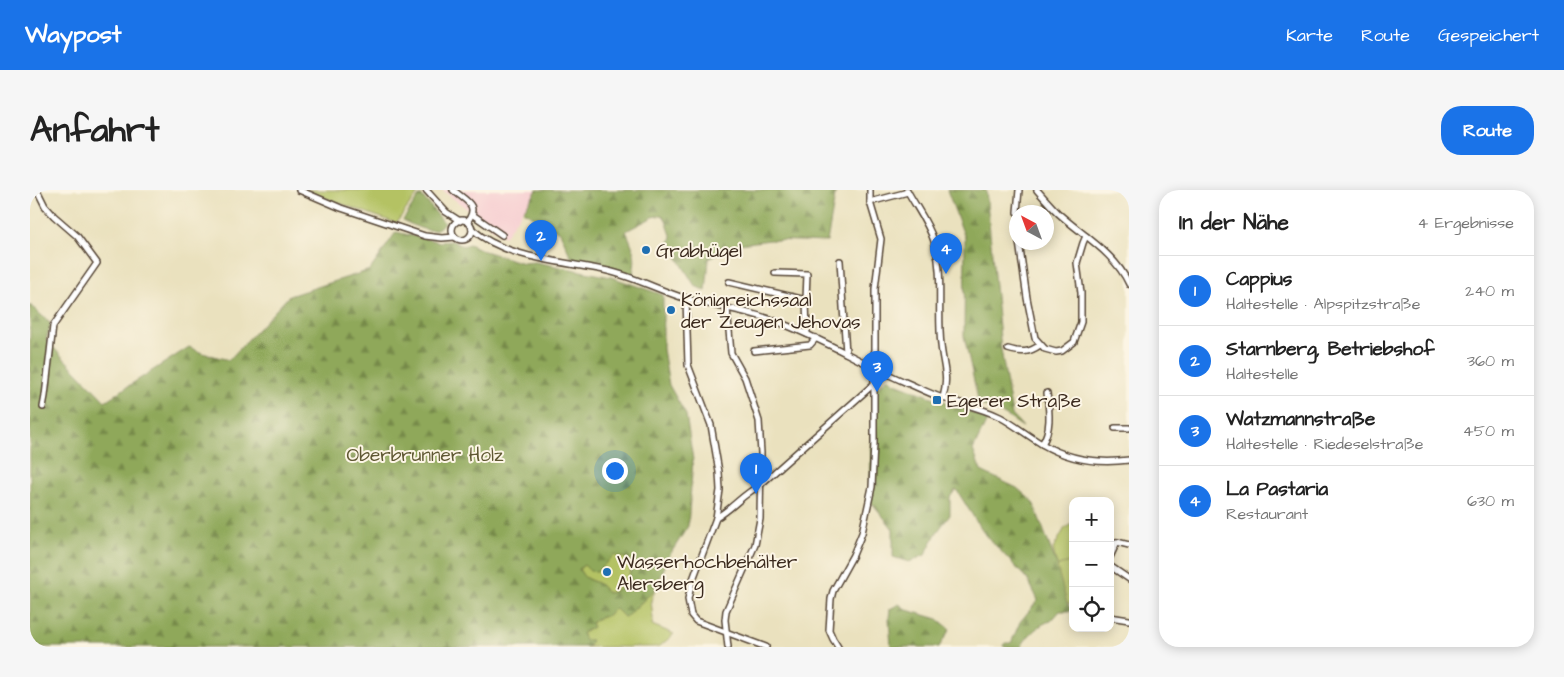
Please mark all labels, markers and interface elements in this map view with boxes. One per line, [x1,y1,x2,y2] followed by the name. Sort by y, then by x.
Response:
[25,18,122,52] text: Waypost
[1286,23,1333,48] text: Karte
[1361,23,1410,48] text: Route
[1438,23,1539,48] text: Gespeichert
[30,106,159,155] text: Anfahrt
[1441,106,1534,155] button: Route
[1009,205,1054,250] north arrow
[1179,208,1289,237] text: In der Nähe
[1417,212,1514,234] text: 4 Ergebnisse
[525,220,557,261] pin: 2
[930,233,962,274] pin: 4
[656,238,742,266] place label: Grabhügel
[640,244,652,256] marker: Grabhügel
[1226,266,1292,293] text: Cappius
[1194,280,1196,302] text: 1
[1465,280,1514,302] text: 240 m
[681,287,861,337] place label: Königreichssaal der Zeugen Jehovas
[1226,293,1420,315] text: Haltestelle · Alpspitzstraße
[665,304,677,316] marker: Königreichssaal der Zeugen Jehovas
[1226,336,1434,363] text: Starnberg, Betriebshof
[1190,350,1200,372] text: 2
[1467,350,1514,372] text: 360 m
[861,351,893,392] pin: 3
[1226,363,1298,385] text: Haltestelle
[947,388,1081,416] place label: Egerer Straße
[931,394,943,406] marker: Egerer Straße
[1226,406,1375,433] text: Watzmannstraße
[1191,420,1199,442] text: 3
[1463,420,1514,442] text: 450 m
[1226,433,1423,455] text: Haltestelle · Riedeselstraße
[347,442,504,469] park label: Oberbrunner Holz
[740,453,772,494] pin: 1
[602,458,628,484] your location
[1226,476,1328,503] text: La Pastaria
[1190,490,1200,512] text: 4
[1467,490,1514,512] text: 630 m
[1069,497,1114,632] map controls
[1069,497,1114,542] button: +
[1226,503,1308,525] text: Restaurant
[1069,542,1114,587] button: −
[617,549,798,599] place label: Wasserhochbehälter Alersberg
[601,566,613,578] marker: Wasserhochbehälter Alersberg
[1069,587,1114,632] button: locate

